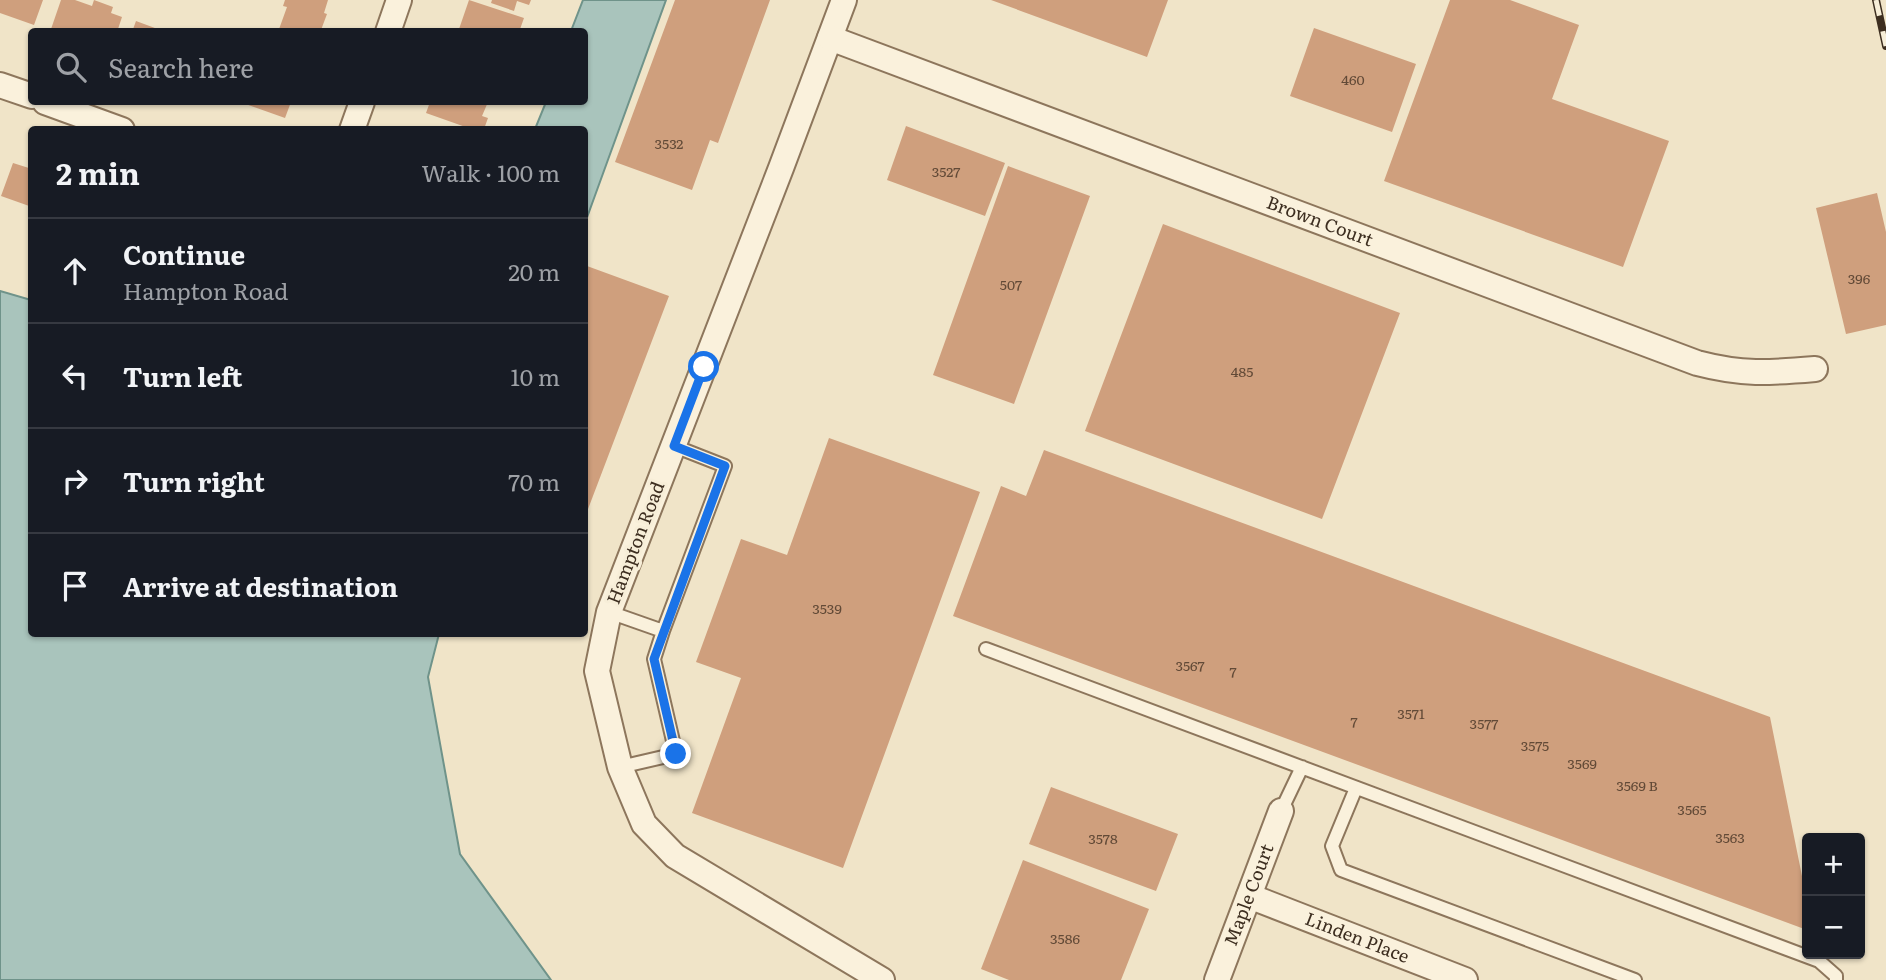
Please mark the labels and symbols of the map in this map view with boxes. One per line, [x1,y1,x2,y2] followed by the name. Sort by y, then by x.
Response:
[1341,69,1365,89] house number: 460
[655,133,683,153] house number: 3532
[932,161,960,181] house number: 3527
[1263,188,1378,253] street label: Brown Court
[1848,268,1871,288] house number: 396
[1000,274,1022,294] house number: 507
[688,351,719,382] route start
[1231,361,1253,381] house number: 485
[599,477,670,608] street label: Hampton Road
[812,598,842,618] house number: 3539
[1175,655,1205,675] house number: 3567
[1229,661,1237,681] house number: 7
[1397,703,1425,723] house number: 3571
[1350,711,1358,731] house number: 7
[1470,713,1498,733] house number: 3577
[1521,735,1549,755] house number: 3575
[660,738,691,769] route end
[1567,753,1597,773] house number: 3569
[1616,775,1658,795] house number: 3569 B
[1677,799,1707,819] house number: 3565
[1715,827,1745,847] house number: 3563
[1088,828,1118,848] house number: 3578
[1216,839,1280,949] street label: Maple Court
[1302,904,1414,969] street label: Linden Place
[1050,928,1080,948] house number: 3586

